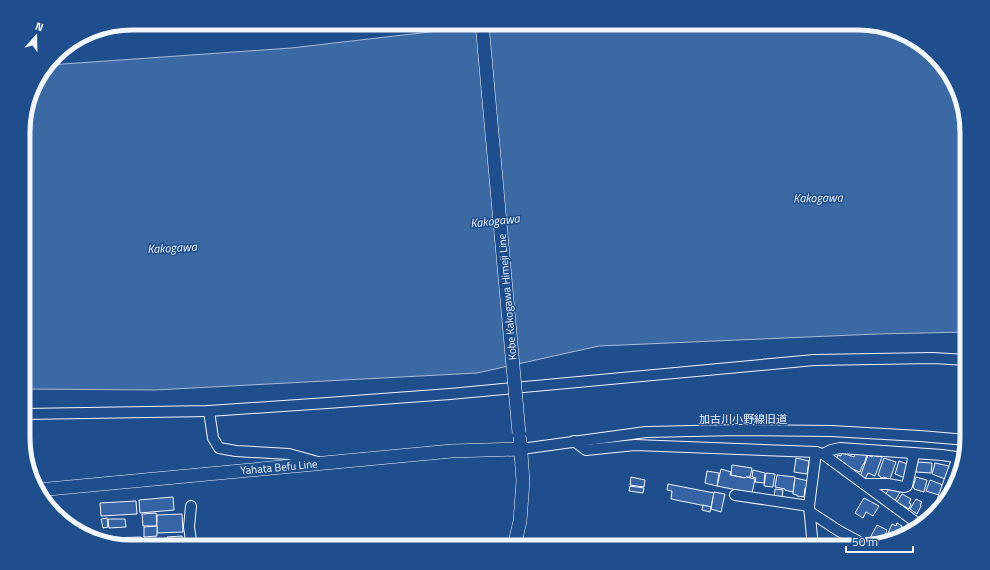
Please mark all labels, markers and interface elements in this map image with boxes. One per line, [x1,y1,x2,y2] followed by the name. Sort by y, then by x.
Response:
[16,16,56,56] north arrow
[33,18,46,35] text: N
[793,188,844,207] water label: Kakogawa
[469,208,522,233] water label: Kakogawa
[493,233,520,361] street label: Kobe Kakogawa Himeji Line
[147,237,198,258] water label: Kakogawa
[699,411,787,427] street label: 加古川小野線旧道
[240,456,319,478] street label: Yahata Befu Line
[846,528,913,554] scale bar
[852,532,878,551] text: 50 m

